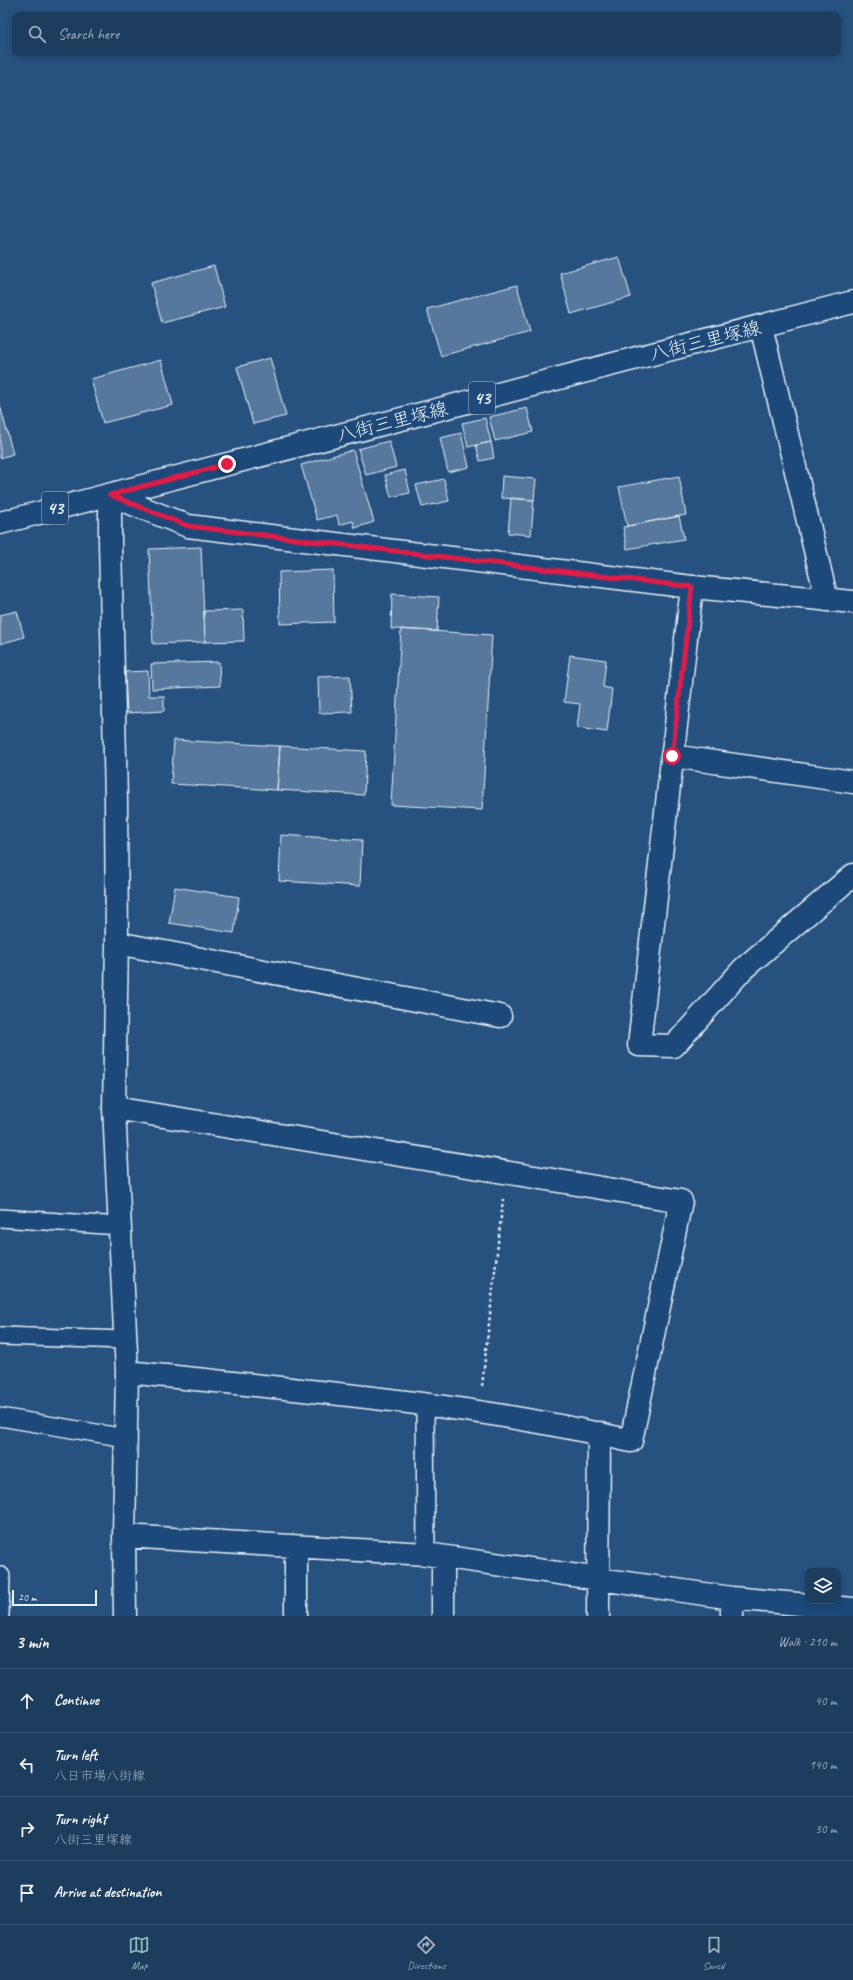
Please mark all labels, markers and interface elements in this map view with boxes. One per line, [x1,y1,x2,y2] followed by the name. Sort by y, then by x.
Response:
[12,12,841,56] search box
[26,23,48,45] icon: search
[58,25,119,44] text: Search here
[647,316,763,366] street label: 八街三里塚線
[469,382,495,414] road number: 43
[334,397,450,447] street label: 八街三里塚線
[218,455,236,473] route end
[42,492,68,524] road number: 43
[663,747,681,765] route start
[805,1568,841,1604] map controls
[805,1568,841,1604] button: layers
[12,1588,97,1607] scale bar
[18,1590,37,1604] text: 20 m
[16,1632,49,1653] text: 3 min
[778,1634,837,1650] text: Walk · 210 m
[16,1690,38,1712] icon: ahead
[54,1691,99,1710] text: Continue
[815,1693,837,1709] text: 40 m
[54,1746,97,1765] text: Turn left
[16,1754,38,1776] icon: left
[809,1757,837,1773] text: 140 m
[54,1768,145,1784] text: 八日市場八街線
[54,1810,107,1829] text: Turn right
[16,1818,38,1840] icon: right
[815,1821,837,1837] text: 30 m
[54,1832,132,1848] text: 八街三里塚線
[16,1882,38,1904] icon: arrive
[54,1883,161,1902] text: Arrive at destination
[128,1934,150,1972] tab: Map
[407,1934,446,1972] tab: Directions
[703,1934,725,1972] tab: Saved

